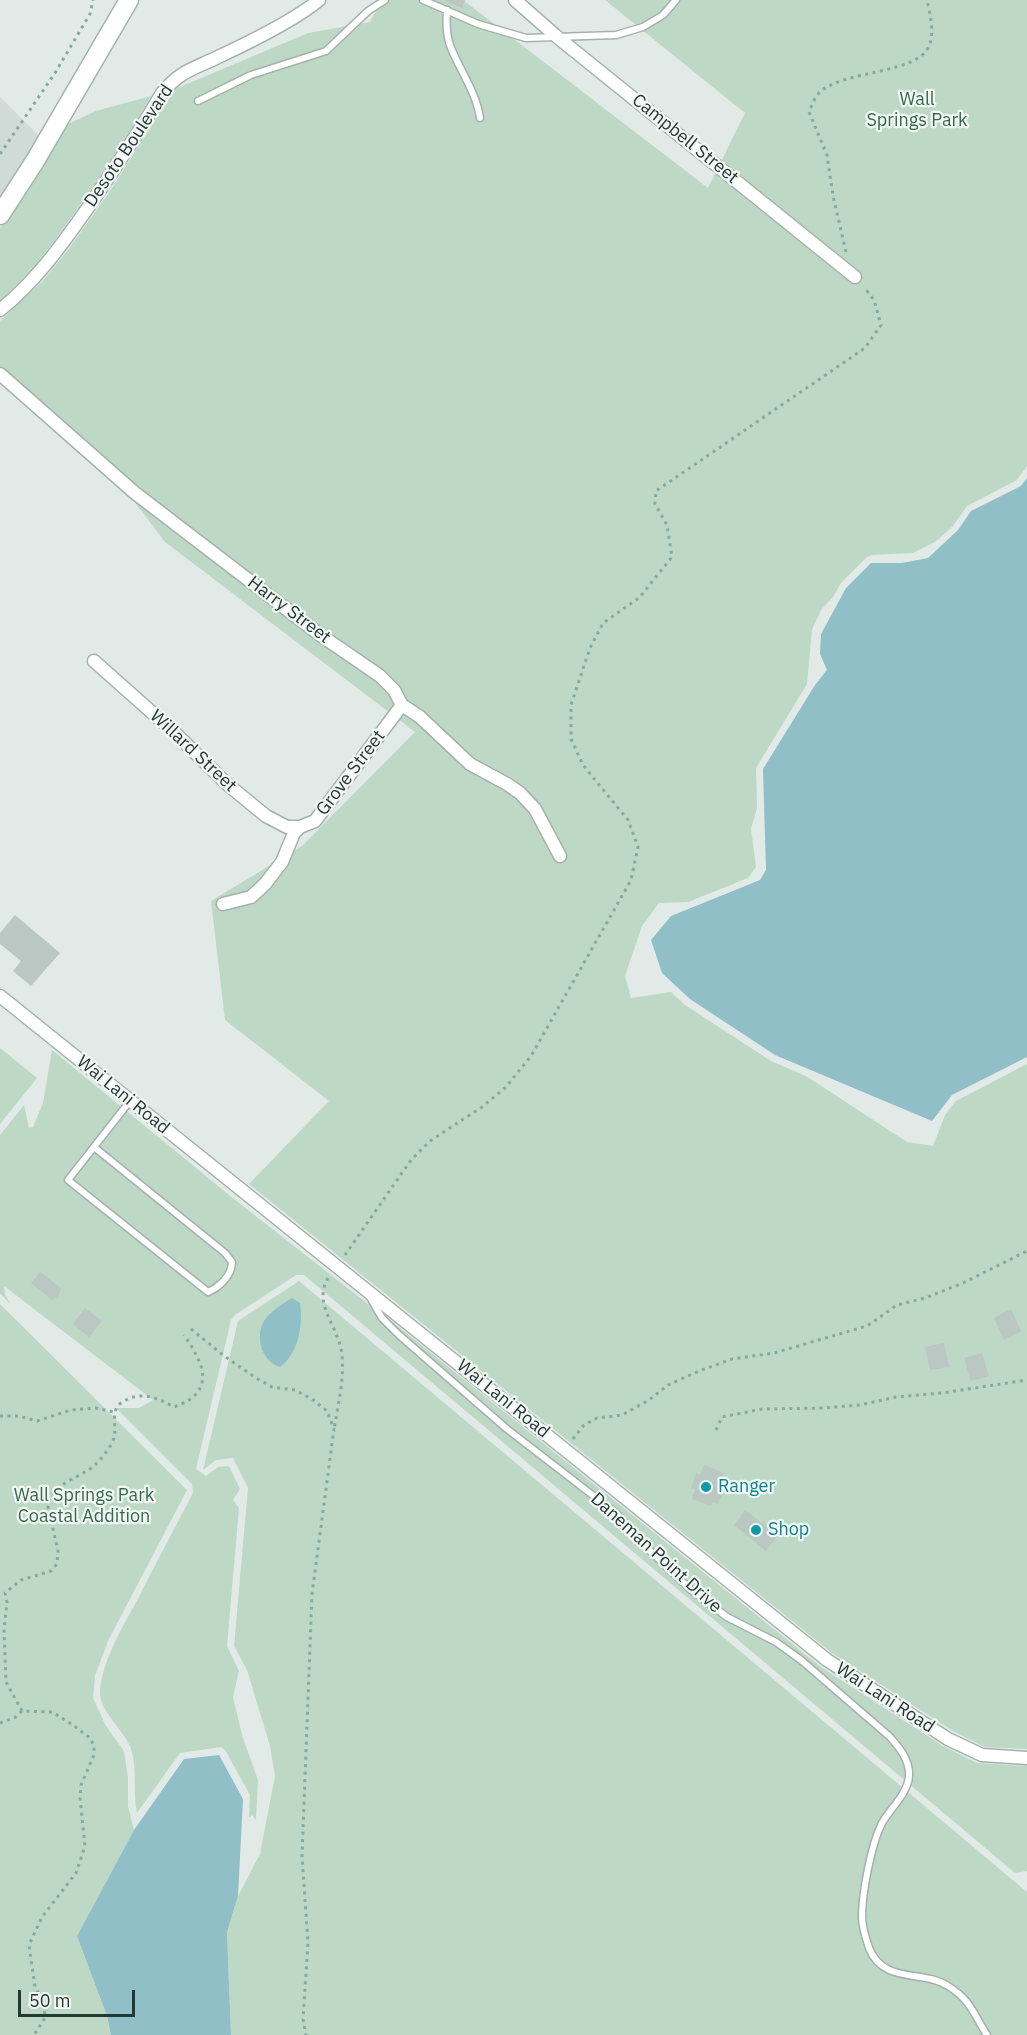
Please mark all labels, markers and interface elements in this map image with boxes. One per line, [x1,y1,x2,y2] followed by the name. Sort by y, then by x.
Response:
[80,81,178,211] street label: Desoto Boulevard
[866,89,968,132] park label: Wall Springs Park
[627,90,743,188] street label: Campbell Street
[243,572,335,648] street label: Harry Street
[145,705,241,797] street label: Willard Street
[312,726,390,820] street label: Grove Street
[72,1051,174,1139] street label: Wai Lani Road
[452,1355,554,1443] street label: Wai Lani Road
[718,1476,775,1498] place label: Ranger
[699,1480,713,1494] marker: Ranger
[14,1485,154,1528] park label: Wall Springs Park Coastal Addition
[586,1488,726,1618] street label: Daneman Point Drive
[768,1519,809,1541] place label: Shop
[749,1523,763,1537] marker: Shop
[832,1658,938,1738] street label: Wai Lani Road
[21,1978,138,2016] scale bar
[29,1989,71,2012] text: 50 m

